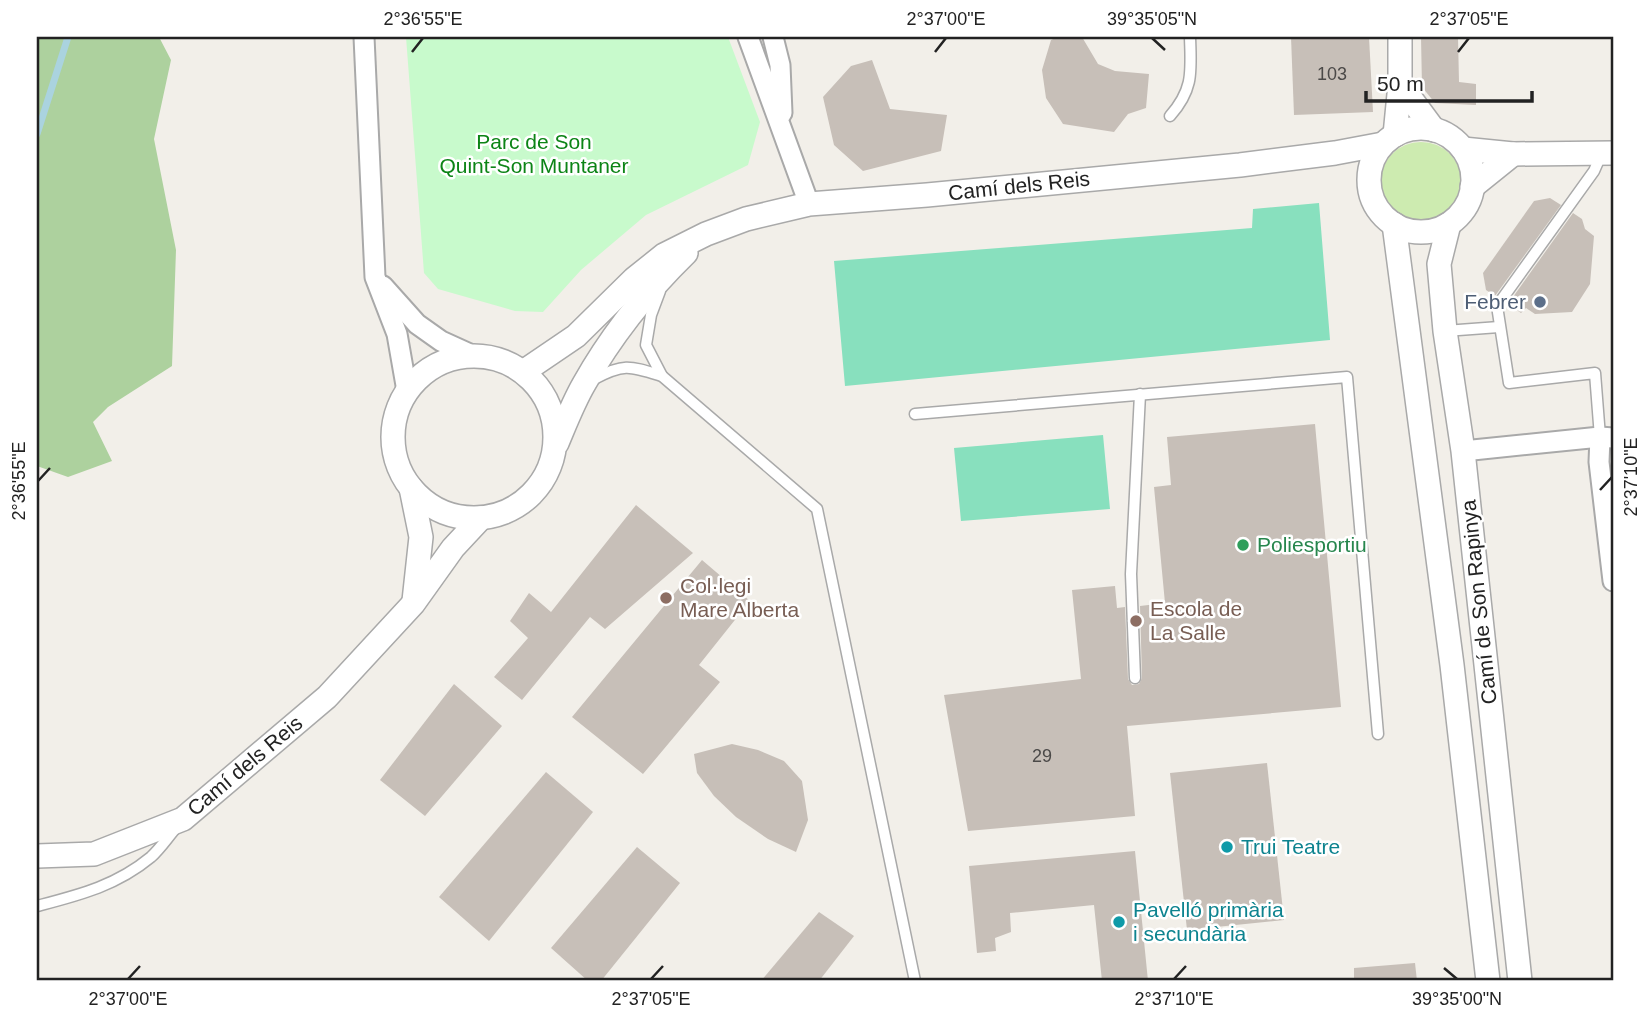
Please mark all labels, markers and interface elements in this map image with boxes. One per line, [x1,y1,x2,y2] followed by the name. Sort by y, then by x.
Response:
[383,9,463,29] text: 2°36'55"E
[906,9,986,29] text: 2°37'00"E
[1107,9,1197,29] text: 39°35'05"N
[1429,9,1509,29] text: 2°37'05"E
[1366,60,1533,104] scale bar
[1317,64,1347,84] house number: 103
[1377,72,1424,95] text: 50 m
[439,130,629,177] park label: Parc de Son Quint-Son Muntaner
[947,167,1091,204] street label: Camí dels Reis
[1464,290,1526,313] place label: Febrer
[1532,294,1548,310] marker: Febrer
[1621,437,1641,517] text: 2°37'10"E
[9,441,29,521] text: 2°36'55"E
[1456,498,1501,705] street label: Camí de Son Rapinya
[1257,533,1367,556] place label: Poliesportiu
[1235,537,1251,553] marker: Poliesportiu
[680,574,799,621] place label: Col·legi Mare Alberta
[658,590,674,606] marker: Col·legi Mare Alberta
[1150,597,1242,644] place label: Escola de La Salle
[1128,613,1144,629] marker: Escola de La Salle
[183,711,307,820] street label: Camí dels Reis
[1032,746,1052,766] house number: 29
[1241,835,1340,858] place label: Trui Teatre
[1219,839,1235,855] marker: Trui Teatre
[1133,898,1284,945] place label: Pavelló primària i secundària
[1111,914,1127,930] marker: Pavelló primària i secundària
[88,989,168,1009] text: 2°37'00"E
[611,989,691,1009] text: 2°37'05"E
[1134,989,1214,1009] text: 2°37'10"E
[1412,989,1502,1009] text: 39°35'00"N

